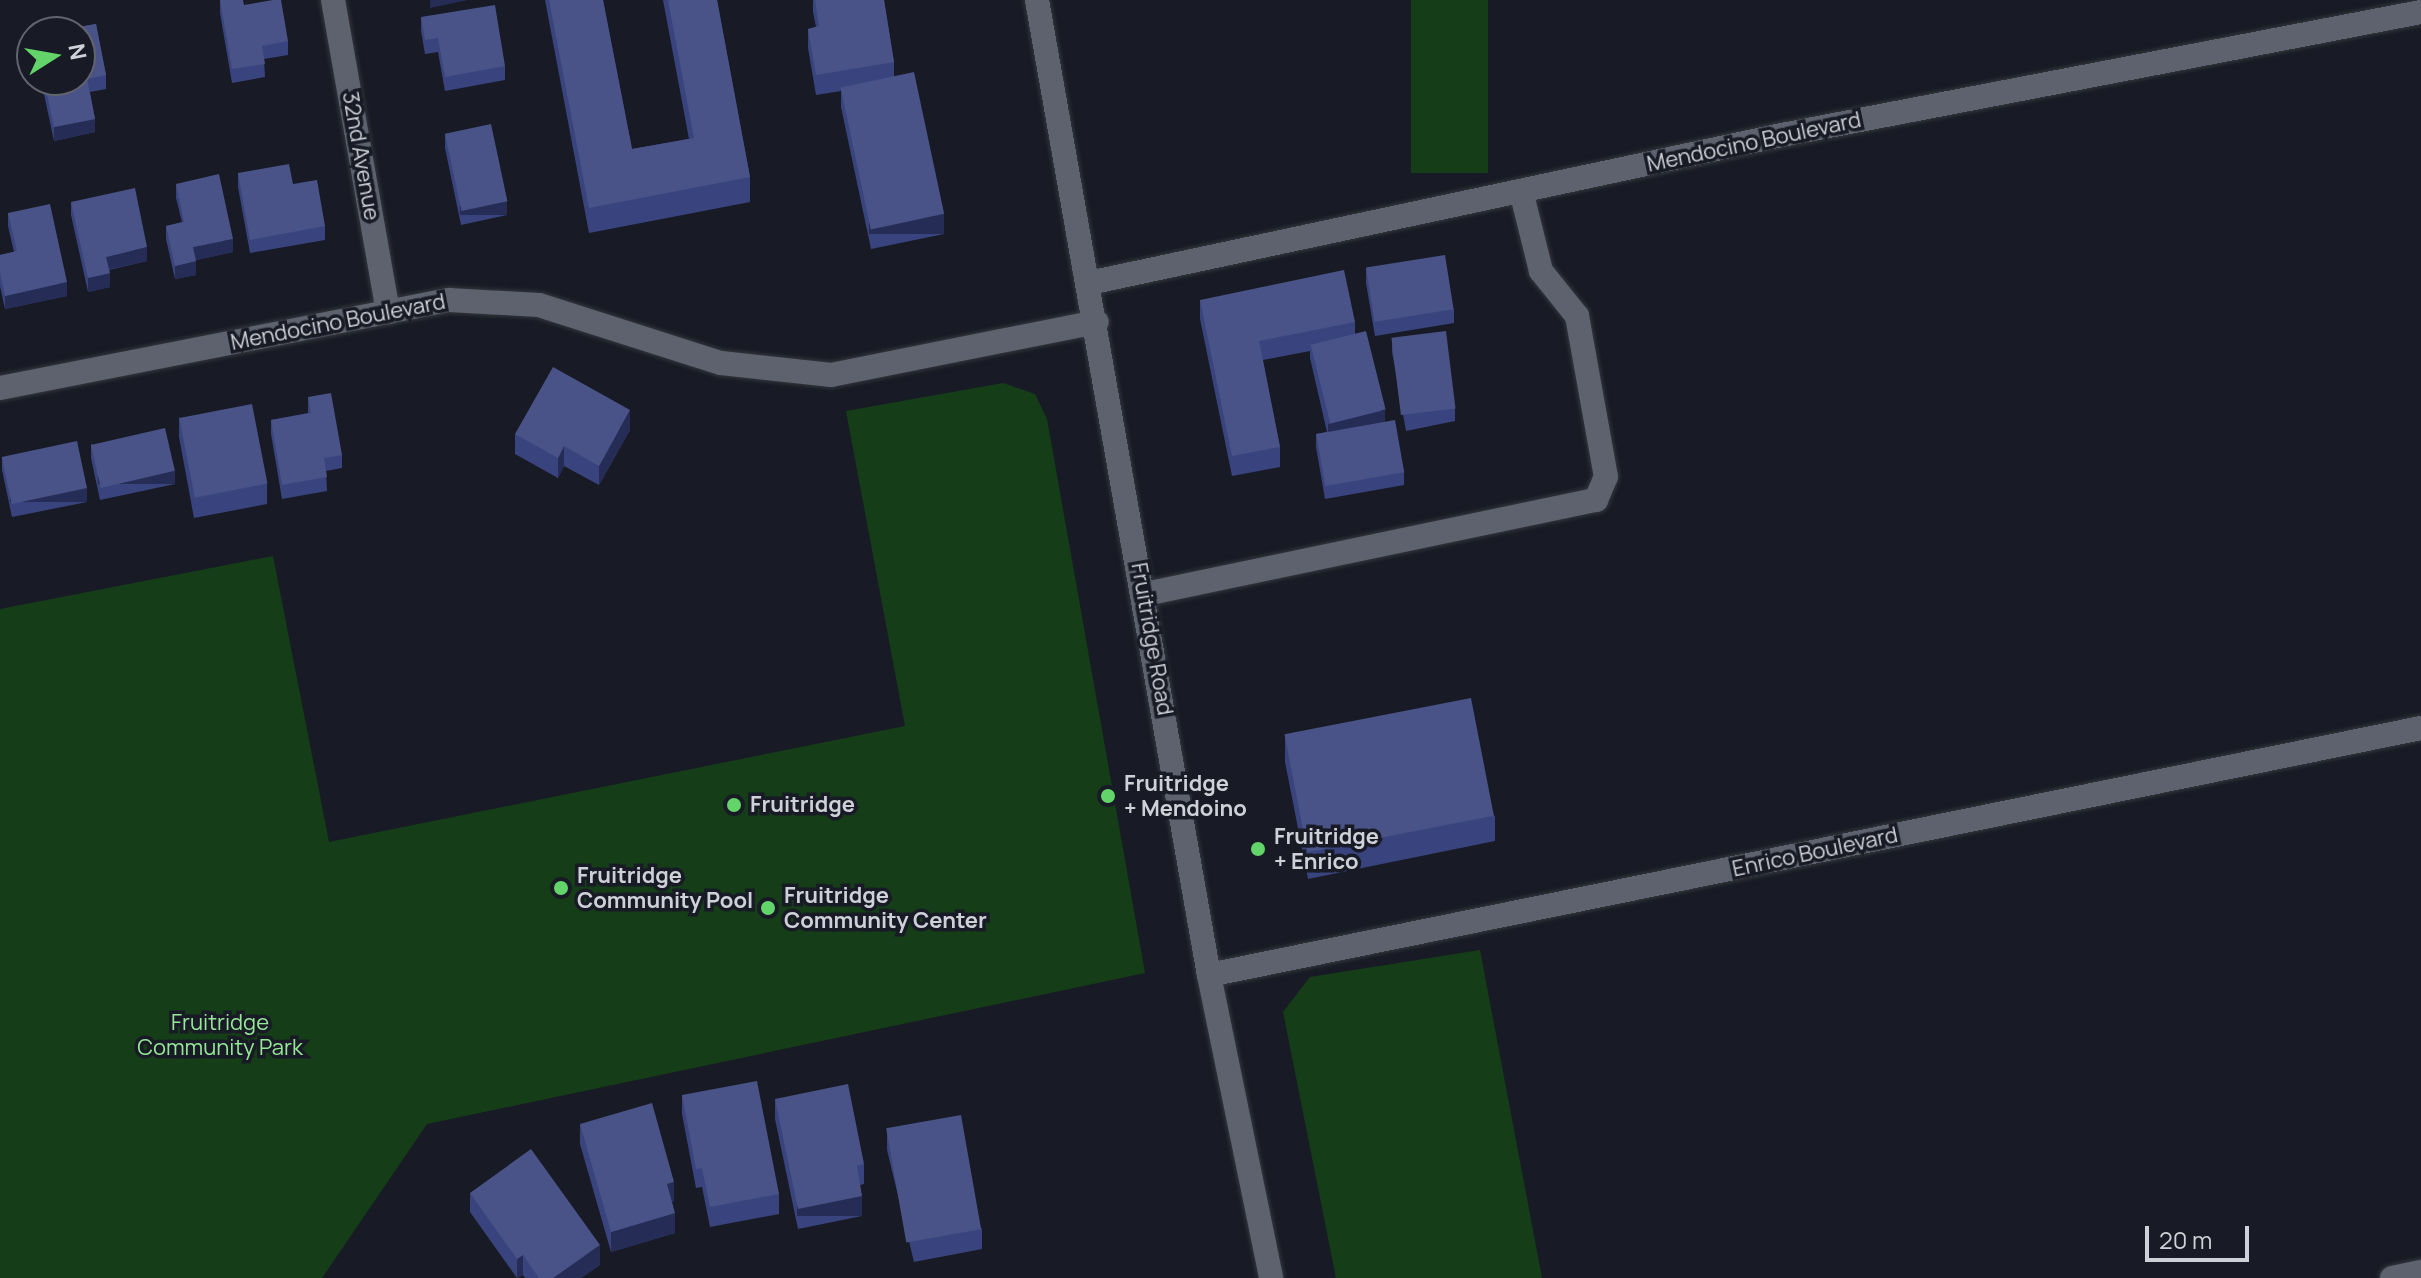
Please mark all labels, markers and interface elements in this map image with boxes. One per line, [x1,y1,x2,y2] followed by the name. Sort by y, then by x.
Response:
[16,16,96,96] north arrow
[61,41,94,62] text: N
[337,89,385,223] street label: 32nd Avenue
[1645,106,1863,178] street label: Mendocino Boulevard
[228,288,448,356] street label: Mendocino Boulevard
[1126,561,1178,717] street label: Fruitridge Road
[1124,770,1247,822] place label: Fruitridge + Mendoino
[1099,787,1117,805] marker: Fruitridge + Mendoino
[750,792,855,818] place label: Fruitridge
[725,796,743,814] marker: Fruitridge
[1730,822,1900,882] street label: Enrico Boulevard
[1274,823,1379,874] place label: Fruitridge + Enrico
[1249,840,1267,858] marker: Fruitridge + Enrico
[577,862,753,914] place label: Fruitridge Community Pool
[552,879,570,897] marker: Fruitridge Community Pool
[784,882,987,934] place label: Fruitridge Community Center
[759,899,777,917] marker: Fruitridge Community Center
[137,1009,303,1060] park label: Fruitridge Community Park
[2149,1210,2253,1260] scale bar
[2159,1223,2212,1256] text: 20 m

